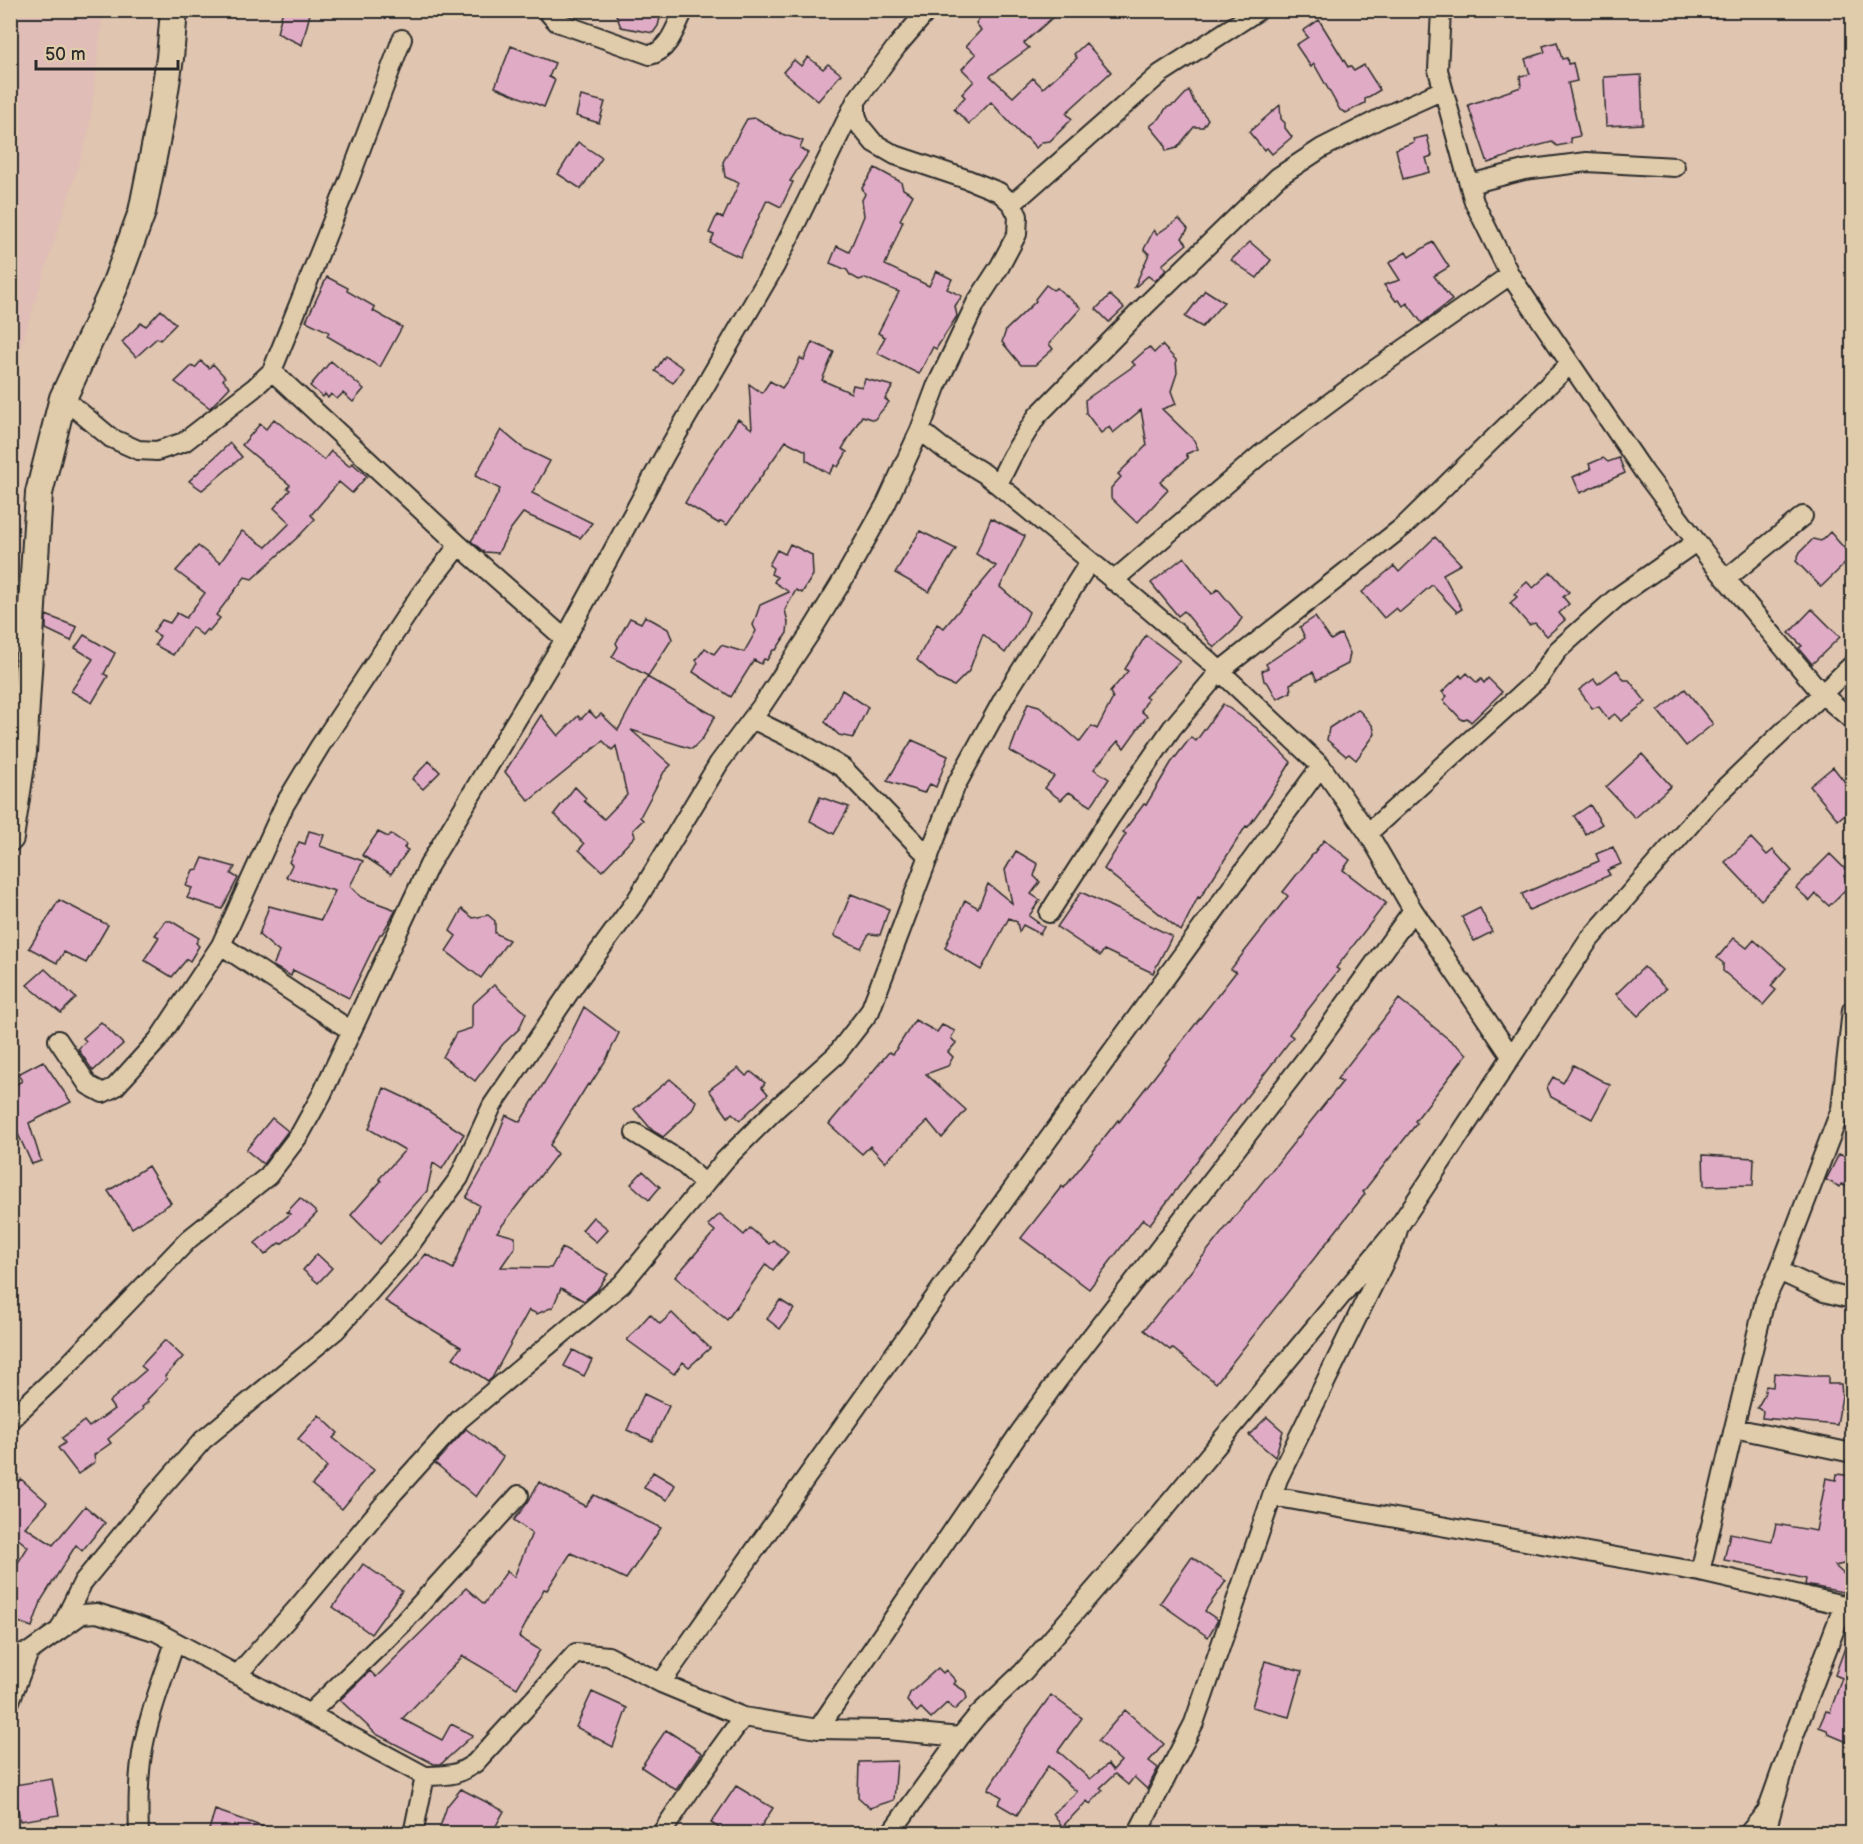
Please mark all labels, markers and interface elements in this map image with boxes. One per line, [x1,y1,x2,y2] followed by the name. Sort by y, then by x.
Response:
[36,33,178,71] scale bar
[45,44,86,65] text: 50 m

